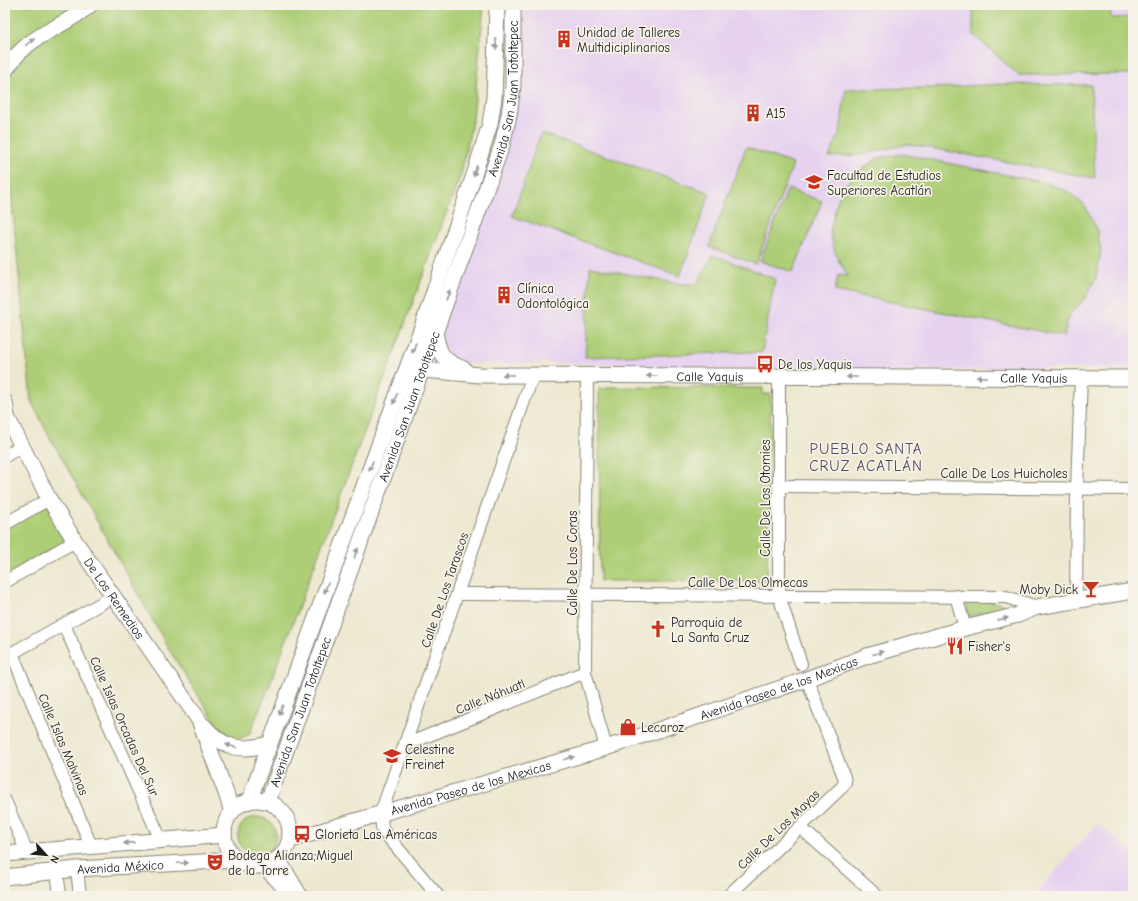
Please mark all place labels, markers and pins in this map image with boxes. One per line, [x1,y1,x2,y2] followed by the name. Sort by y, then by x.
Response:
[577,25,680,55] place label: Unidad de Talleres Multidiciplinarios
[554,29,574,49] building icon: Unidad de Talleres Multidiciplinarios
[743,103,763,123] building icon: A15
[766,106,786,121] place label: A15
[827,168,941,198] place label: Facultad de Estudios Superiores Acatlán
[804,172,824,192] school or university icon: Facultad de Estudios Superiores Acatlán
[517,281,589,311] place label: Clínica Odontológica
[494,285,514,305] building icon: Clínica Odontológica
[755,354,775,374] bus stop icon: De los Yaquis
[778,357,852,372] place label: De los Yaquis
[1081,579,1101,599] bar icon: Moby Dick
[1019,582,1079,597] place label: Moby Dick
[671,615,750,645] place label: Parroquia de La Santa Cruz
[648,619,668,639] church icon: Parroquia de La Santa Cruz
[945,636,965,656] restaurant icon: Fisher's
[968,639,1010,654] place label: Fisher's
[618,717,638,737] shop icon: Lecaroz
[641,720,684,735] place label: Lecaroz
[405,742,455,772] place label: Celestine Freinet
[382,746,402,766] school or university icon: Celestine Freinet
[292,824,312,844] bus stop icon: Glorieta Las Américas
[315,827,437,842] place label: Glorieta Las Américas
[228,848,353,878] place label: Bodega Alianza;Miguel de la Torre
[205,852,225,872] theatre icon: Bodega Alianza;Miguel de la Torre

